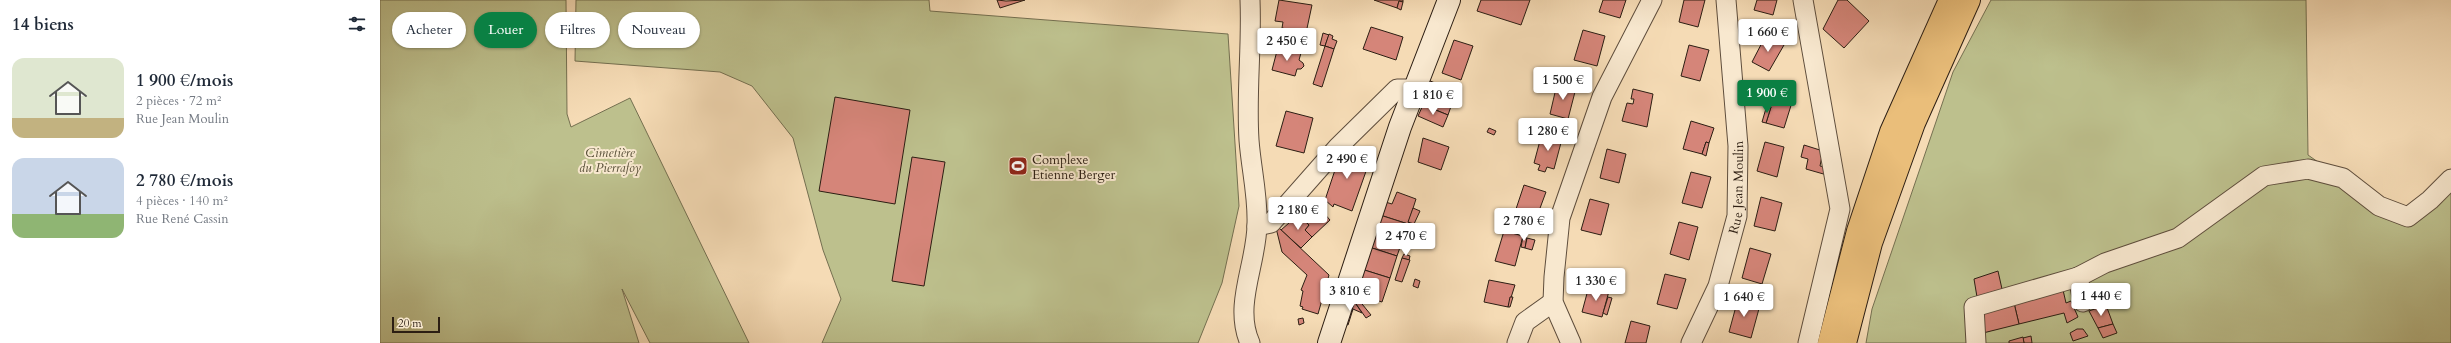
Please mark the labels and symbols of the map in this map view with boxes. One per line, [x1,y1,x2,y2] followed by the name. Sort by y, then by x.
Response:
[1731,19,1805,53] pin: 1 660 €
[1250,28,1324,62] pin: 2 450 €
[1526,67,1600,101] pin: 1 500 €
[1730,80,1804,114] pin: 1 900 €
[1396,82,1470,116] pin: 1 810 €
[1511,118,1585,152] pin: 1 280 €
[1725,140,1748,236] street label: Rue Jean Moulin
[579,144,642,177] park label: Cimetière du Pierrafoy
[1310,146,1384,180] pin: 2 490 €
[1032,151,1116,184] place label: Complexe Etienne Berger
[1007,155,1029,177] sports icon: Complexe Etienne Berger
[1261,197,1335,231] pin: 2 180 €
[1487,208,1561,242] pin: 2 780 €
[1369,223,1443,257] pin: 2 470 €
[1559,268,1633,302] pin: 1 330 €
[1313,278,1387,312] pin: 3 810 €
[2064,283,2138,317] pin: 1 440 €
[1707,284,1781,318] pin: 1 640 €
[392,315,440,334] scale bar

